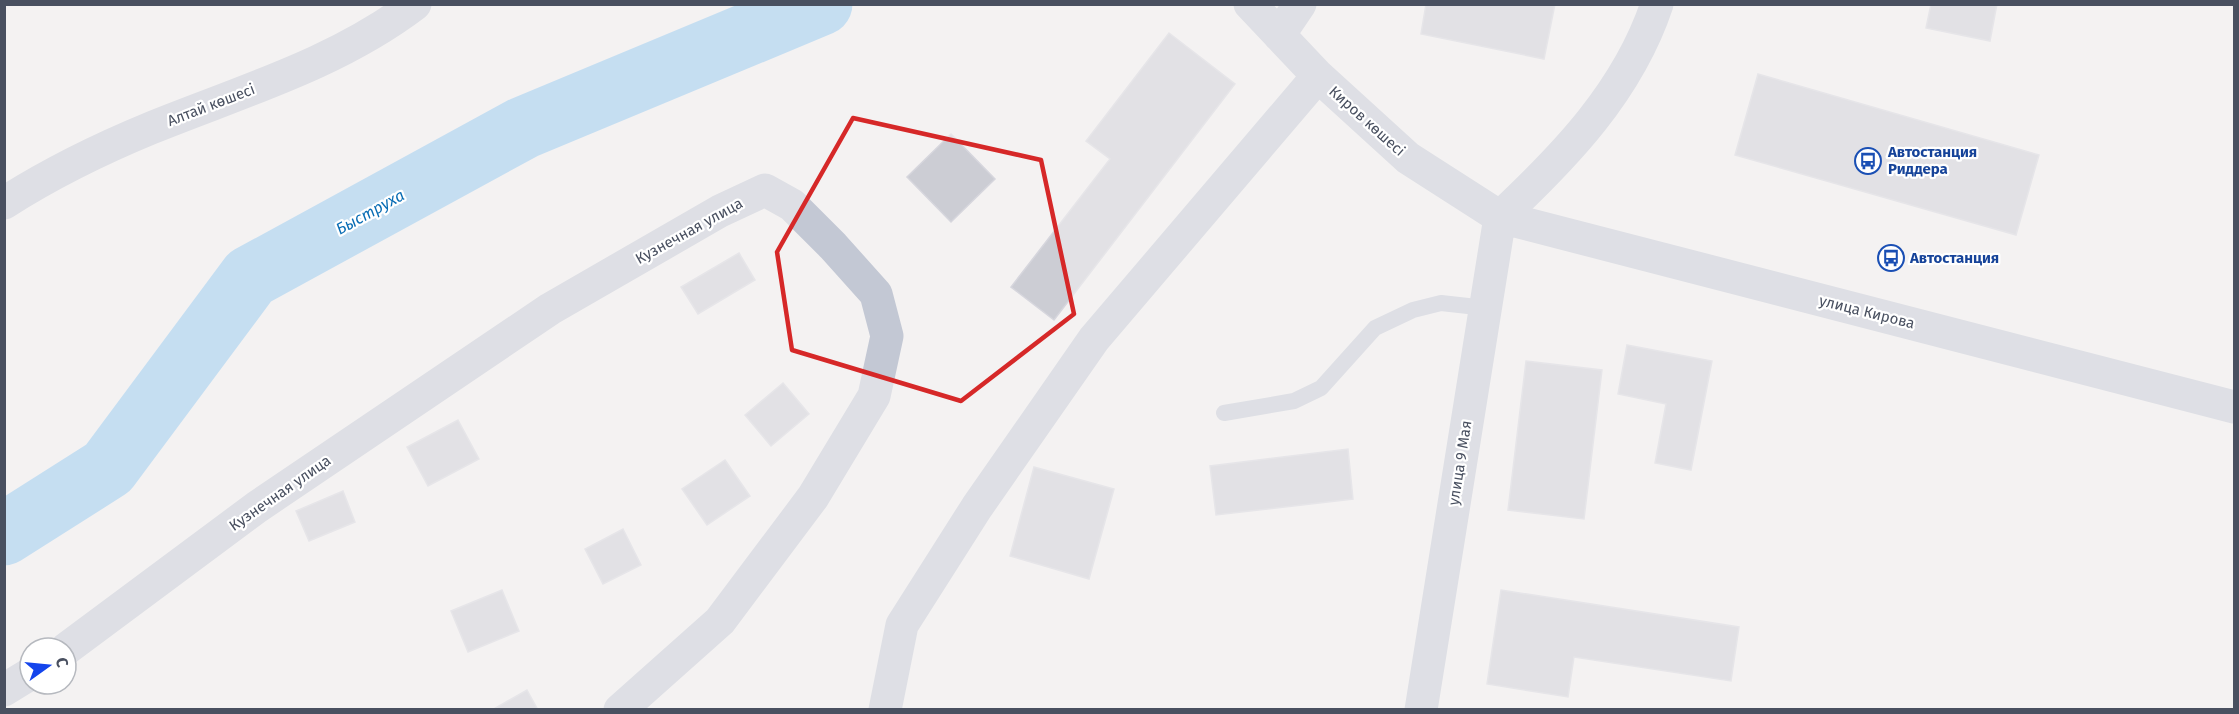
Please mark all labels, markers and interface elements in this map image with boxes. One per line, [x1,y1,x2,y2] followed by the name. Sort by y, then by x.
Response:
[165,80,257,130] street label: Алтай көшесі
[1325,82,1409,160] street label: Киров көшесі
[1887,143,1977,178] place label: Автостанция Риддера
[1853,146,1883,176] bus stop icon: Автостанция Риддера
[332,185,408,239] water label: Быструха
[632,194,746,268] street label: Кузнечная улица
[1876,243,1906,273] bus stop icon: Автостанция
[1909,249,1999,267] place label: Автостанция
[1817,291,1917,333] street label: улица Кирова
[1444,419,1476,507] street label: улица 9 Мая
[226,451,334,535] street label: Кузнечная улица
[18,636,78,696] north arrow
[52,655,73,670] text: С

